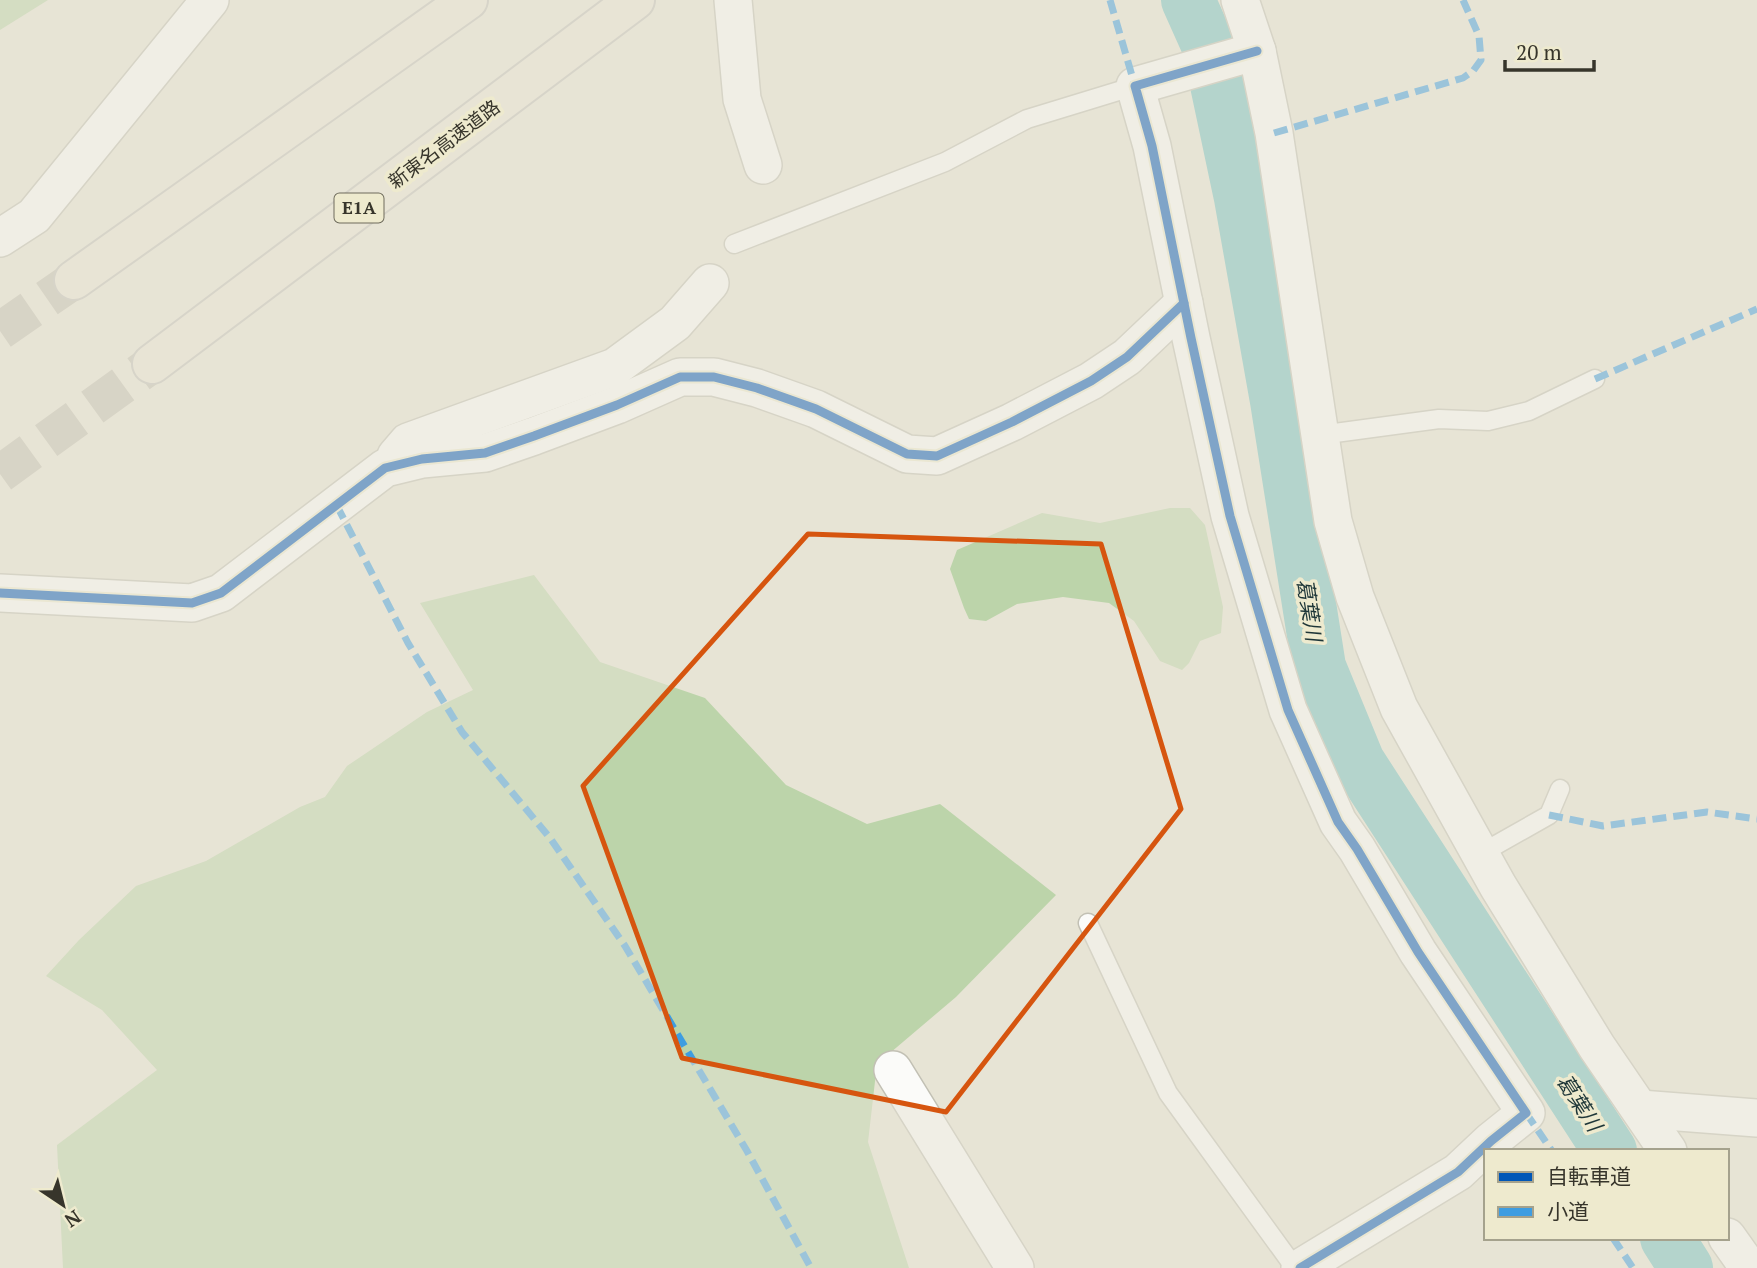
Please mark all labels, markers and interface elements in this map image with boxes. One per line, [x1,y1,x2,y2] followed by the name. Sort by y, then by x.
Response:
[1505,28,1594,72] scale bar
[1516,38,1562,66] text: 20 m
[383,94,504,194] street label: 新東名高速道路
[334,194,384,223] road number: E1A
[1291,577,1329,645] water label: 葛葉川
[1551,1068,1610,1138] water label: 葛葉川
[1484,1149,1729,1240] legend
[1547,1162,1631,1190] text: 自転車道
[28,1170,98,1240] north arrow
[1547,1197,1589,1225] text: 小道
[59,1205,86,1234] text: N

